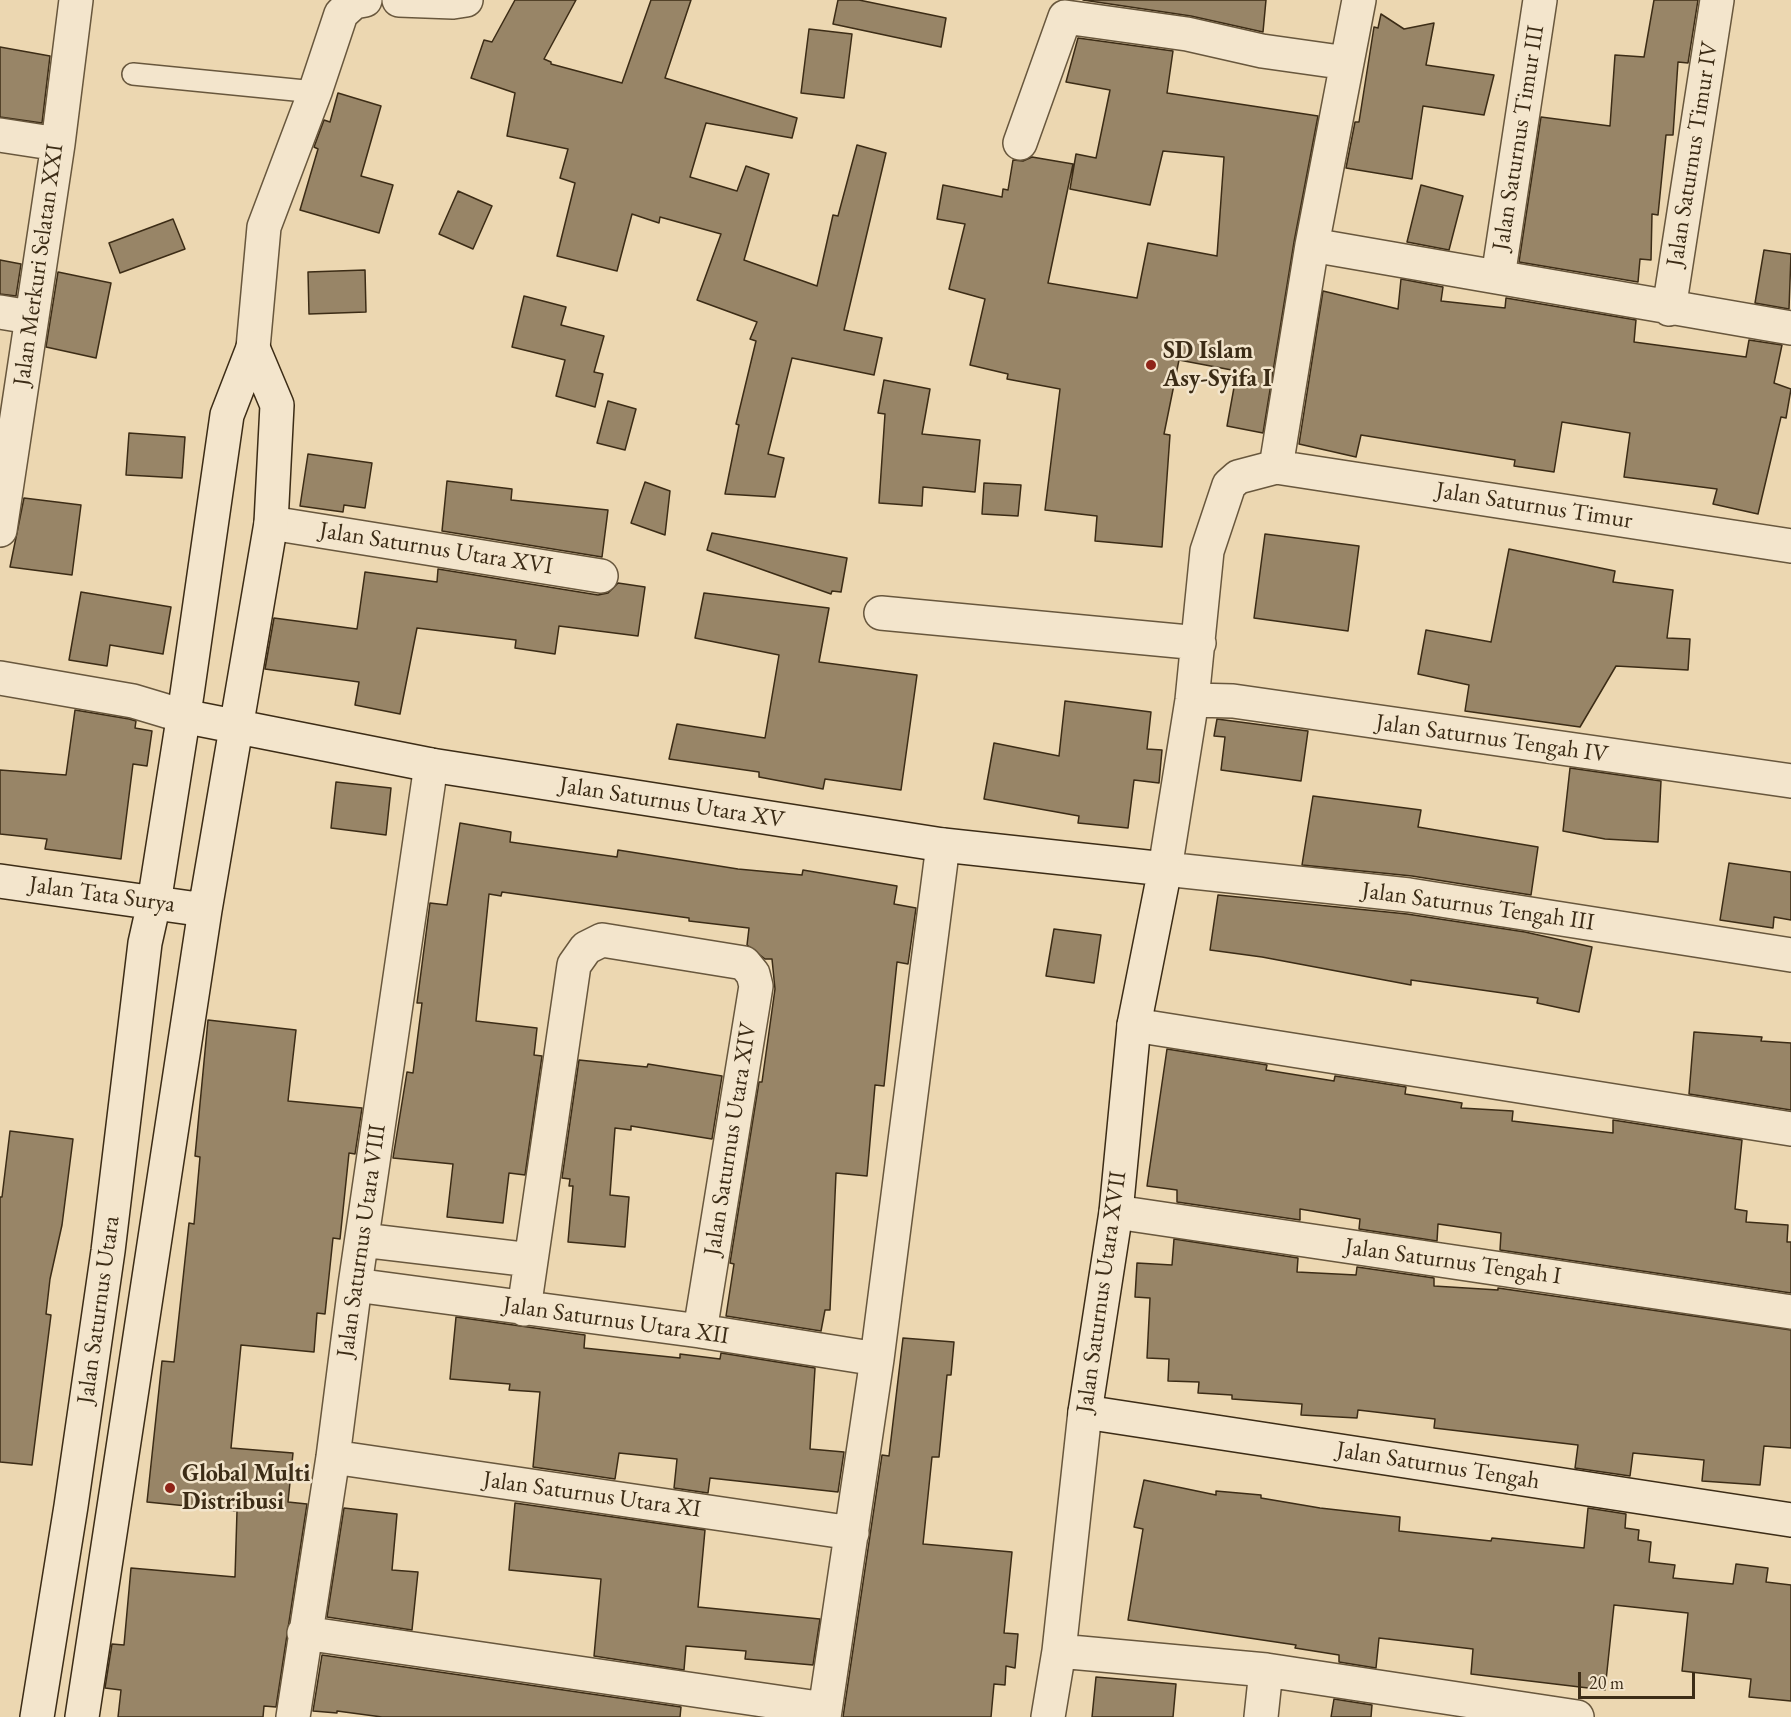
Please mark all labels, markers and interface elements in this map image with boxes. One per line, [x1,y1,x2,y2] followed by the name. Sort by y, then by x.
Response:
[1487,23,1551,253] street label: Jalan Saturnus Timur III
[1661,39,1725,269] street label: Jalan Saturnus Timur IV
[8,142,70,388] street label: Jalan Merkuri Selatan XXI
[1163,337,1272,393] place label: SD Islam Asy-Syifa I
[1144,358,1158,372] marker: SD Islam Asy-Syifa I
[1434,476,1634,536] street label: Jalan Saturnus Timur
[317,516,555,582] street label: Jalan Saturnus Utara XVI
[1374,708,1610,770] street label: Jalan Saturnus Tengah IV
[557,771,787,835] street label: Jalan Saturnus Utara XV
[27,871,177,919] street label: Jalan Tata Surya
[1360,876,1596,938] street label: Jalan Saturnus Tengah III
[698,1020,764,1258] street label: Jalan Saturnus Utara XIV
[331,1123,393,1359] street label: Jalan Saturnus Utara VIII
[1071,1169,1133,1415] street label: Jalan Saturnus Utara XVII
[72,1214,126,1406] street label: Jalan Saturnus Utara
[1343,1233,1563,1291] street label: Jalan Saturnus Tengah I
[501,1291,731,1351] street label: Jalan Saturnus Utara XII
[1334,1436,1542,1496] street label: Jalan Saturnus Tengah
[182,1460,310,1516] place label: Global Multi Distribusi
[481,1465,703,1525] street label: Jalan Saturnus Utara XI
[163,1481,177,1495] marker: Global Multi Distribusi
[1581,1660,1698,1698] scale bar
[1589,1671,1624,1694] text: 20 m

